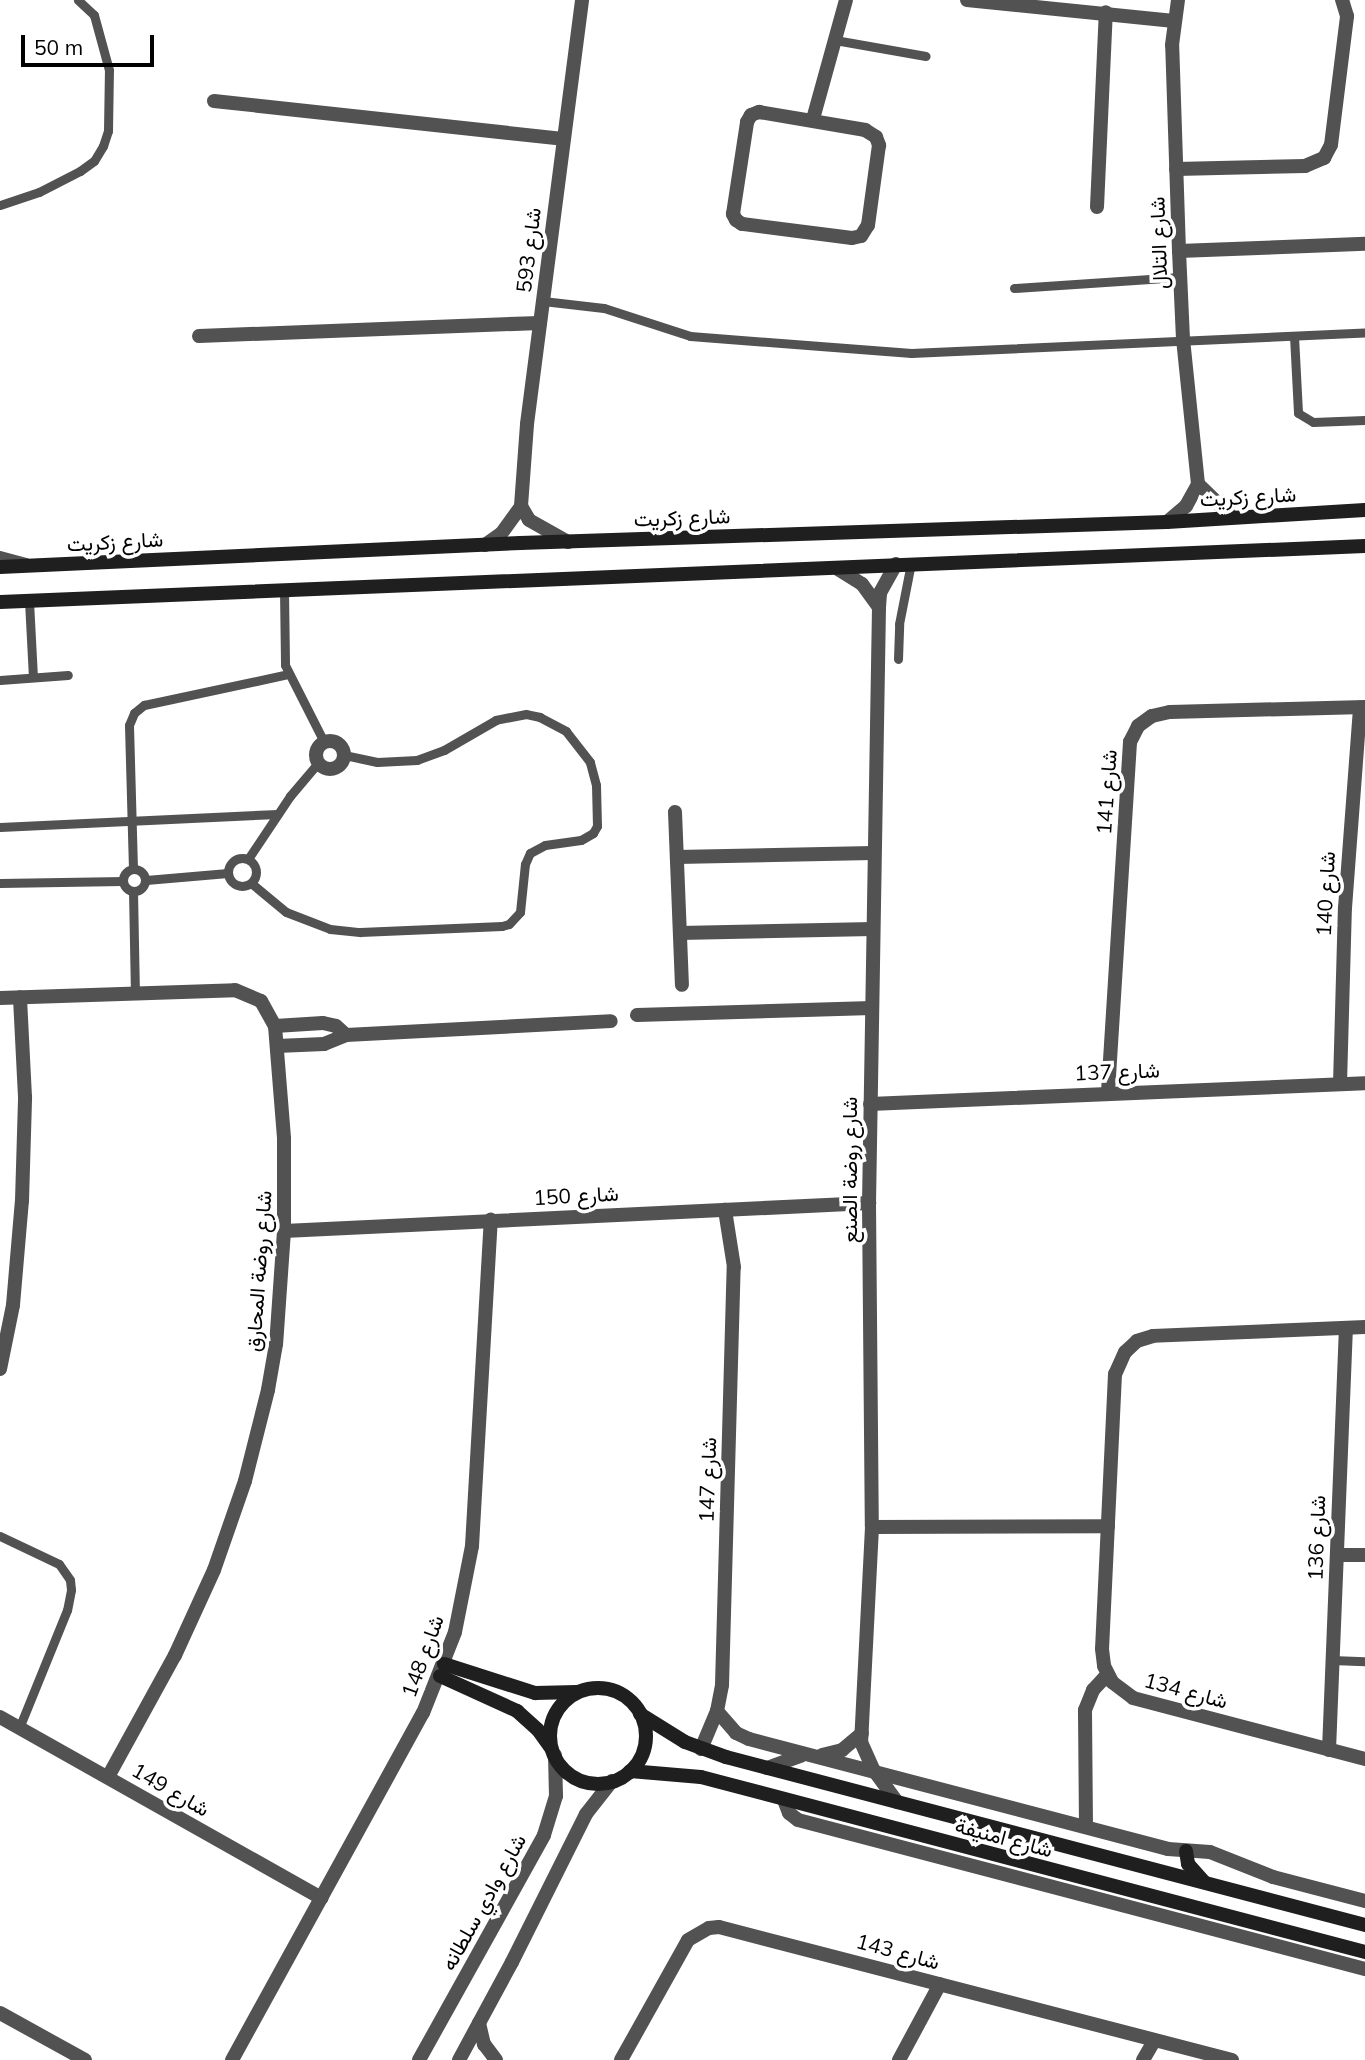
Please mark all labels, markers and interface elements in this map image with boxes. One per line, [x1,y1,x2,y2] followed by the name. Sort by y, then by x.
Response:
[24,21,158,65] scale bar
[34,34,83,60] text: 50 m
[1144,196,1172,290] street label: شارع التلال
[510,206,546,294] street label: شارع 593
[1199,481,1297,511] street label: شارع زكريت
[633,503,731,531] street label: شارع زكريت
[66,526,164,556] street label: شارع زكريت
[1090,748,1122,836] street label: شارع 141
[1310,851,1340,937] street label: شارع 140
[1074,1057,1160,1085] street label: شارع 137
[836,1097,862,1243] street label: شارع روضة الصنع
[533,1180,619,1210] street label: شارع 150
[240,1189,276,1353] street label: شارع روضة المحارق
[693,1437,721,1523] street label: شارع 147
[1302,1495,1330,1581] street label: شارع 136
[396,1612,448,1700] street label: شارع 148
[1141,1667,1231,1713] street label: شارع 134
[128,1757,214,1821] street label: شارع 149
[953,1812,1055,1862] street label: شارع امنيفة
[435,1829,531,1975] street label: شارع وادي سلطانه
[853,1928,943,1974] street label: شارع 143

